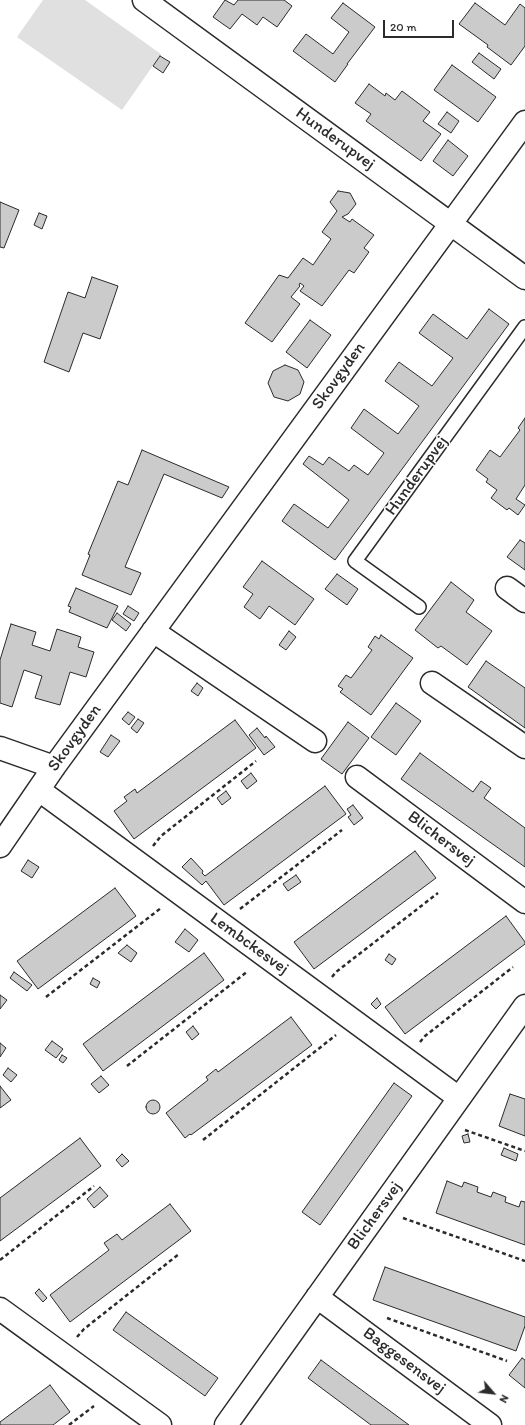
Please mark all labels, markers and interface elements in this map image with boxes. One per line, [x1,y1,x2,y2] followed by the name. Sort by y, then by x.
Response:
[385,12,456,38] scale bar
[390,20,417,34] text: 20 m
[291,103,379,175] street label: Hunderupvej
[308,338,370,414] street label: Skovgyden
[381,432,453,520] street label: Hunderupvej
[44,700,106,776] street label: Skovgyden
[403,807,479,871] street label: Blichersvej
[206,909,292,979] street label: Lembckesvej
[343,1178,407,1254] street label: Blichersvej
[359,1323,449,1399] street label: Baggesensvej
[473,1373,513,1413] north arrow
[497,1393,512,1405] text: N

